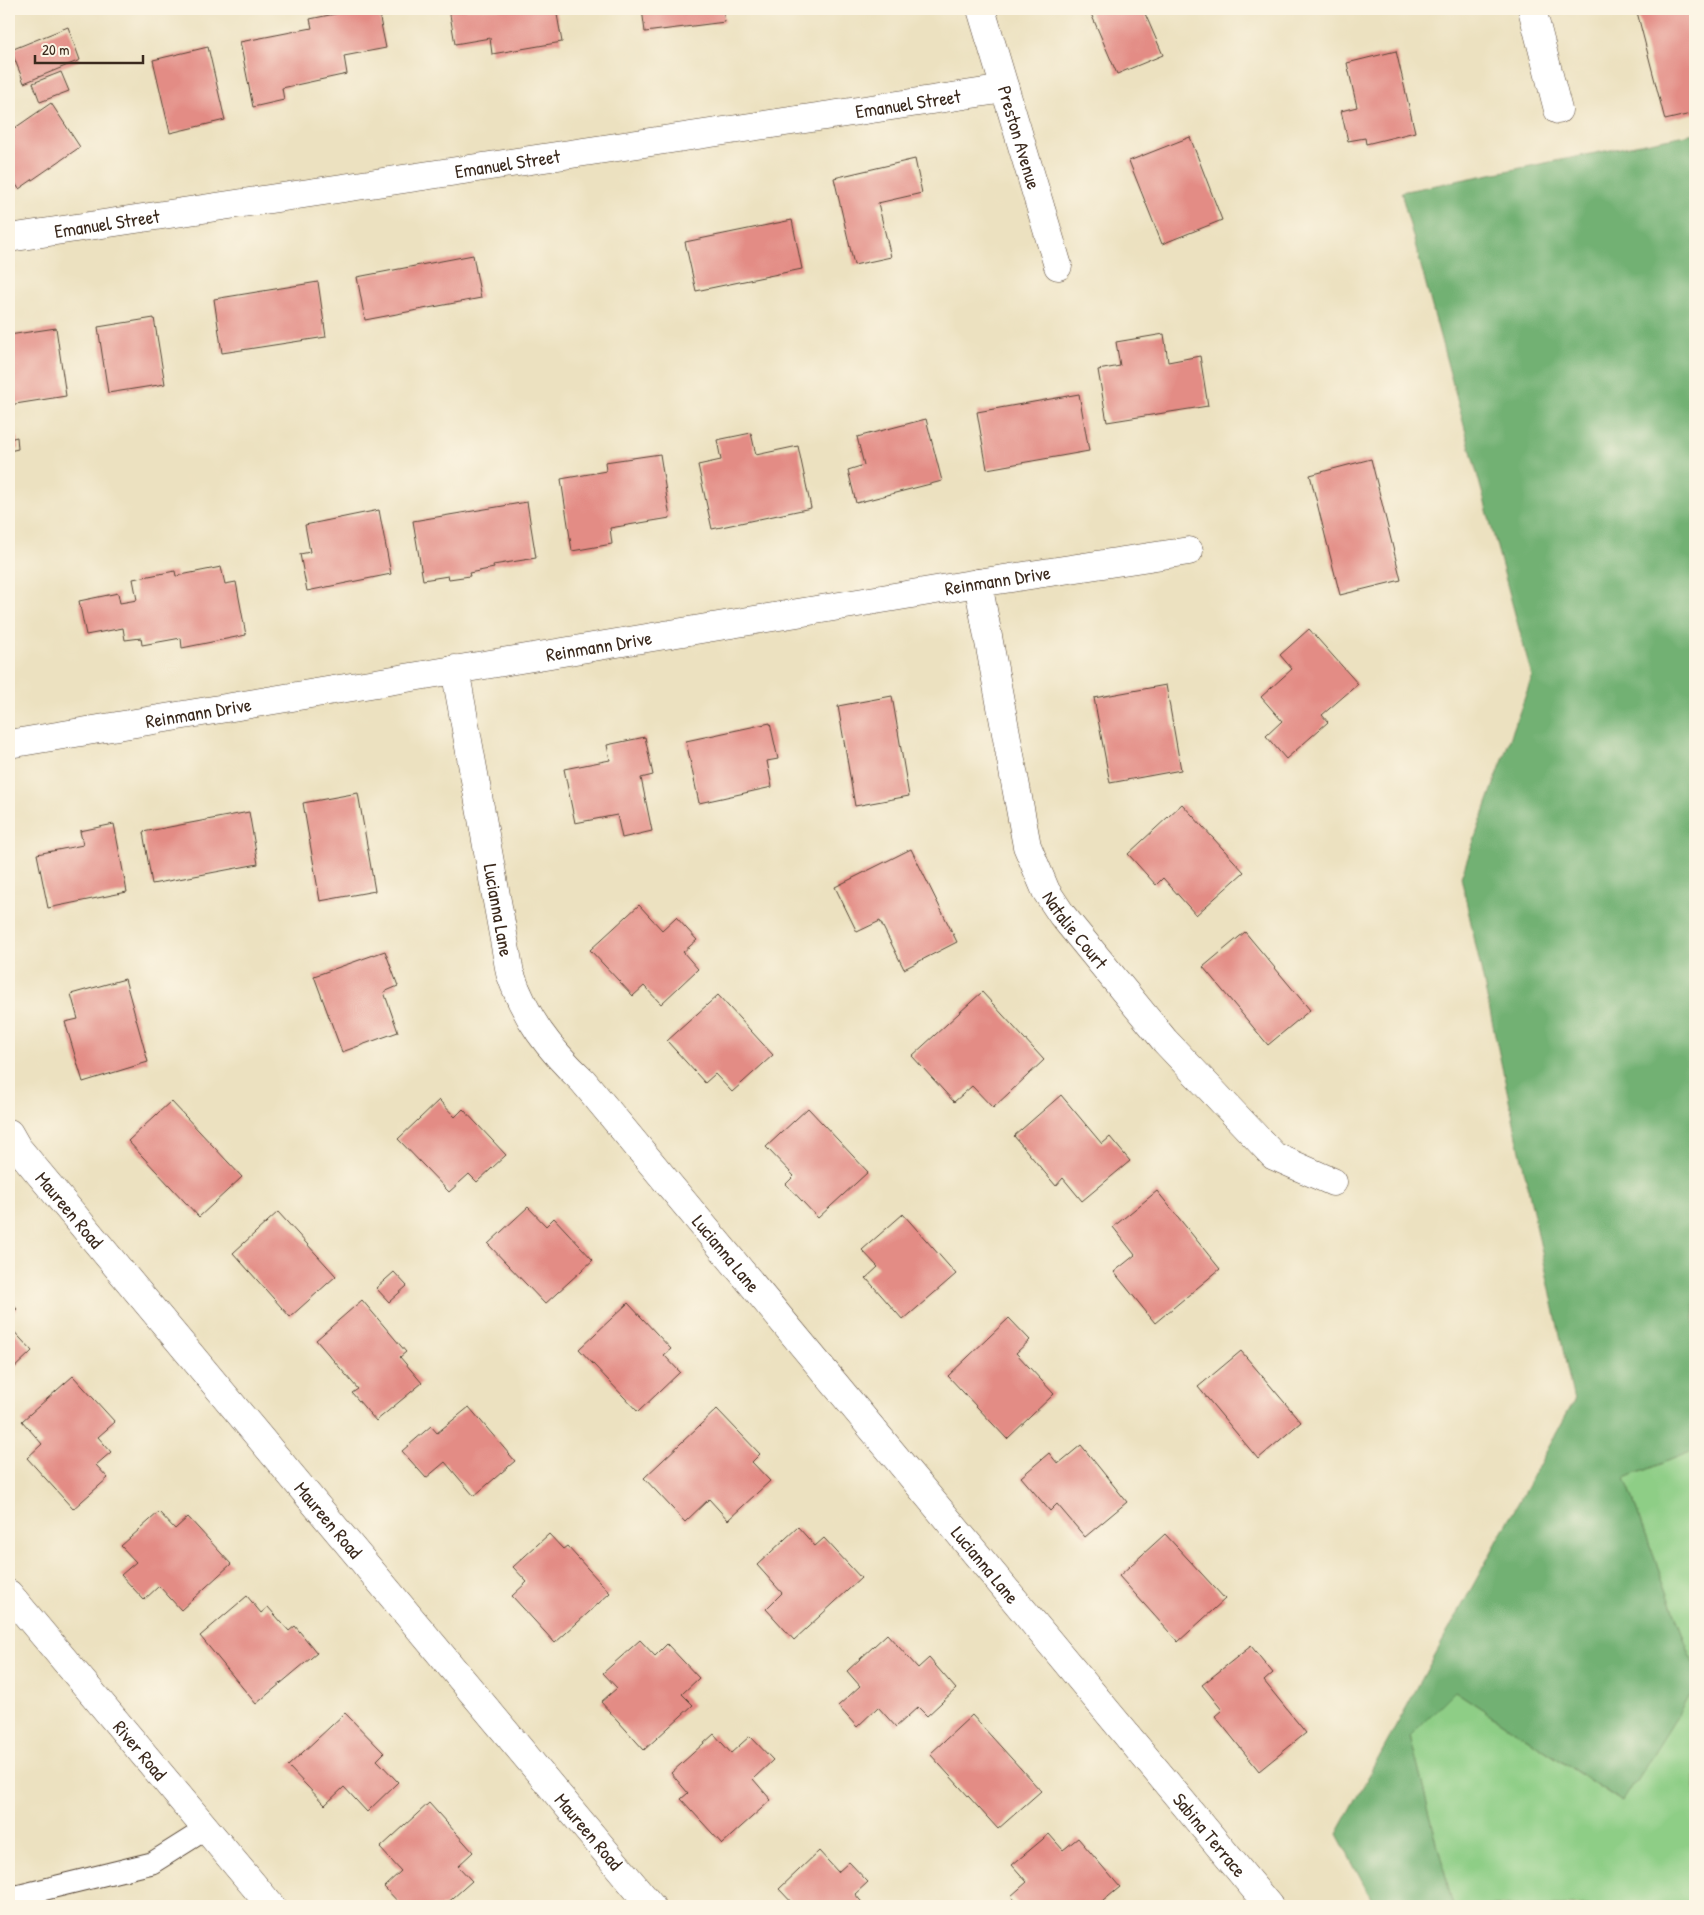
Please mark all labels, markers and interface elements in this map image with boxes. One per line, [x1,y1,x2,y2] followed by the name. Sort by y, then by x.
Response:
[35,32,142,64] scale bar
[42,39,69,60] text: 20 m
[992,82,1047,193] street label: Preston Avenue
[854,83,963,124] street label: Emanuel Street
[453,143,562,184] street label: Emanuel Street
[52,203,162,244] street label: Emanuel Street
[943,559,1053,601] street label: Reinmann Drive
[544,624,654,668] street label: Reinmann Drive
[144,691,254,734] street label: Reinmann Drive
[478,862,520,959] street label: Lucianna Lane
[1037,886,1114,975] street label: Natalie Court
[30,1166,110,1254] street label: Maureen Road
[687,1209,767,1298] street label: Lucianna Lane
[289,1476,369,1564] street label: Maureen Road
[945,1521,1025,1609] street label: Lucianna Lane
[107,1715,173,1786] street label: River Road
[549,1787,629,1876] street label: Maureen Road
[1167,1787,1253,1883] street label: Sabina Terrace

